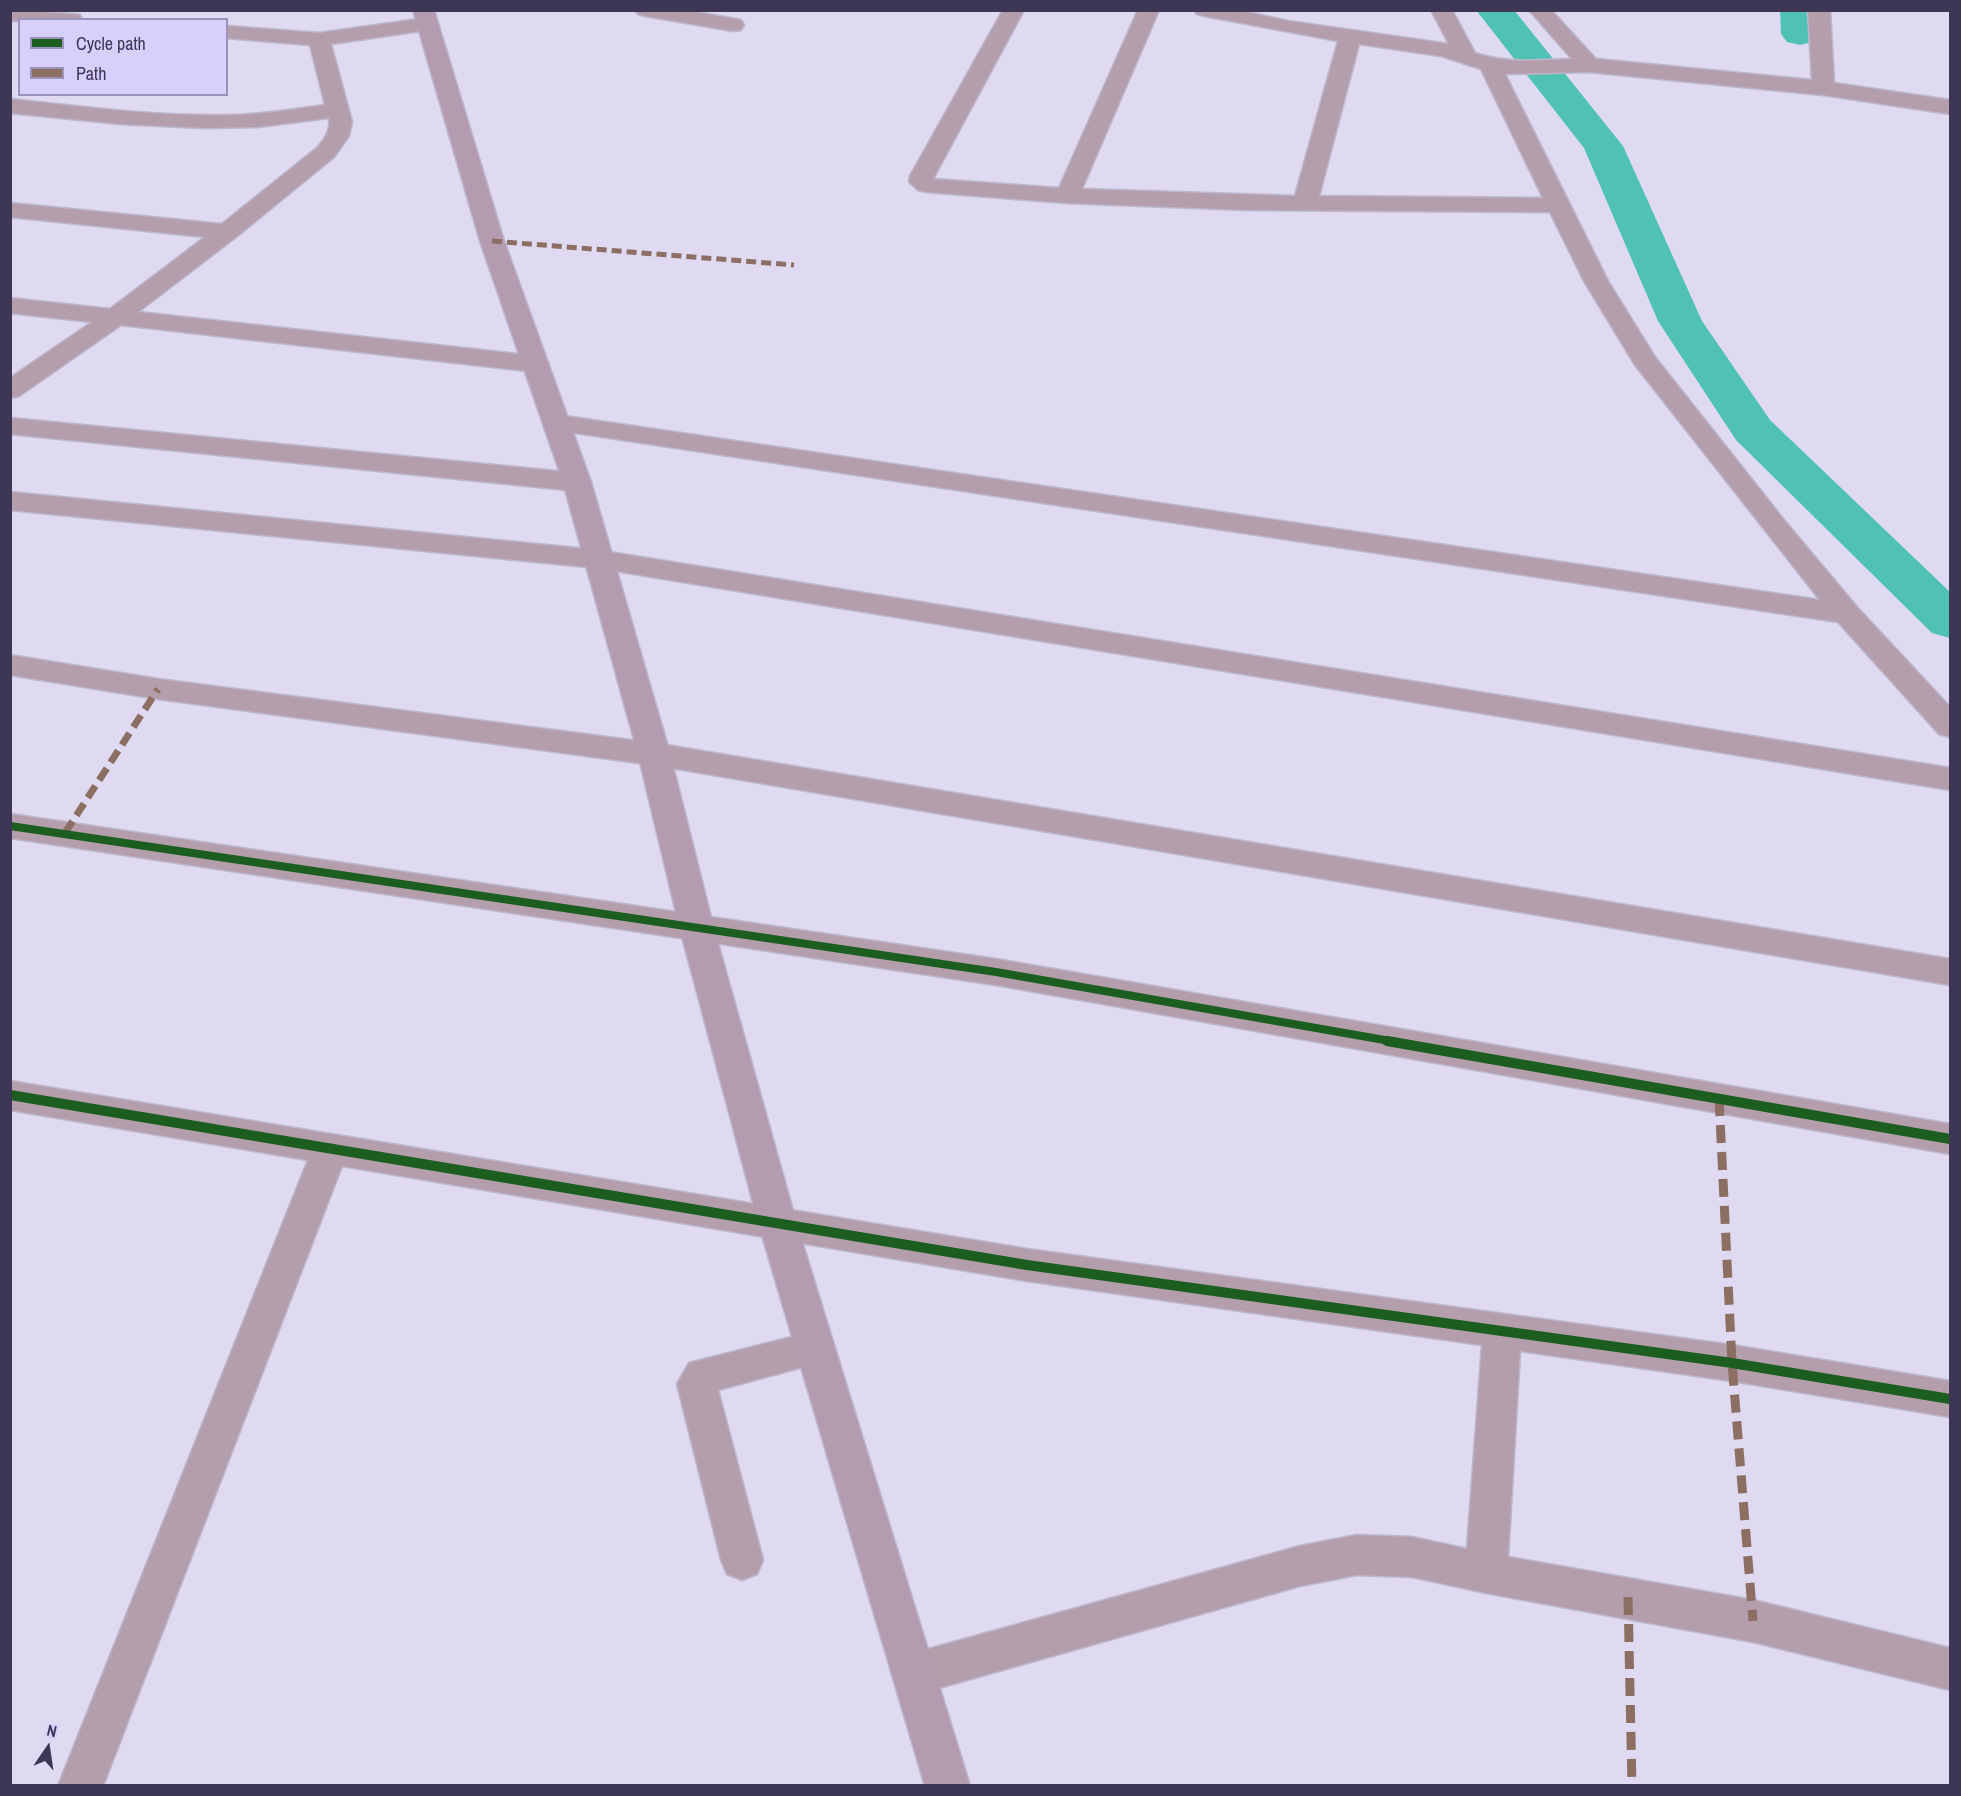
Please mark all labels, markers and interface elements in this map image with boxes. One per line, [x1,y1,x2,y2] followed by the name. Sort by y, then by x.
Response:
[18,18,228,96] legend
[76,31,146,56] text: Cycle path
[76,61,106,86] text: Path
[18,1718,78,1778] north arrow
[45,1719,59,1742] text: N

